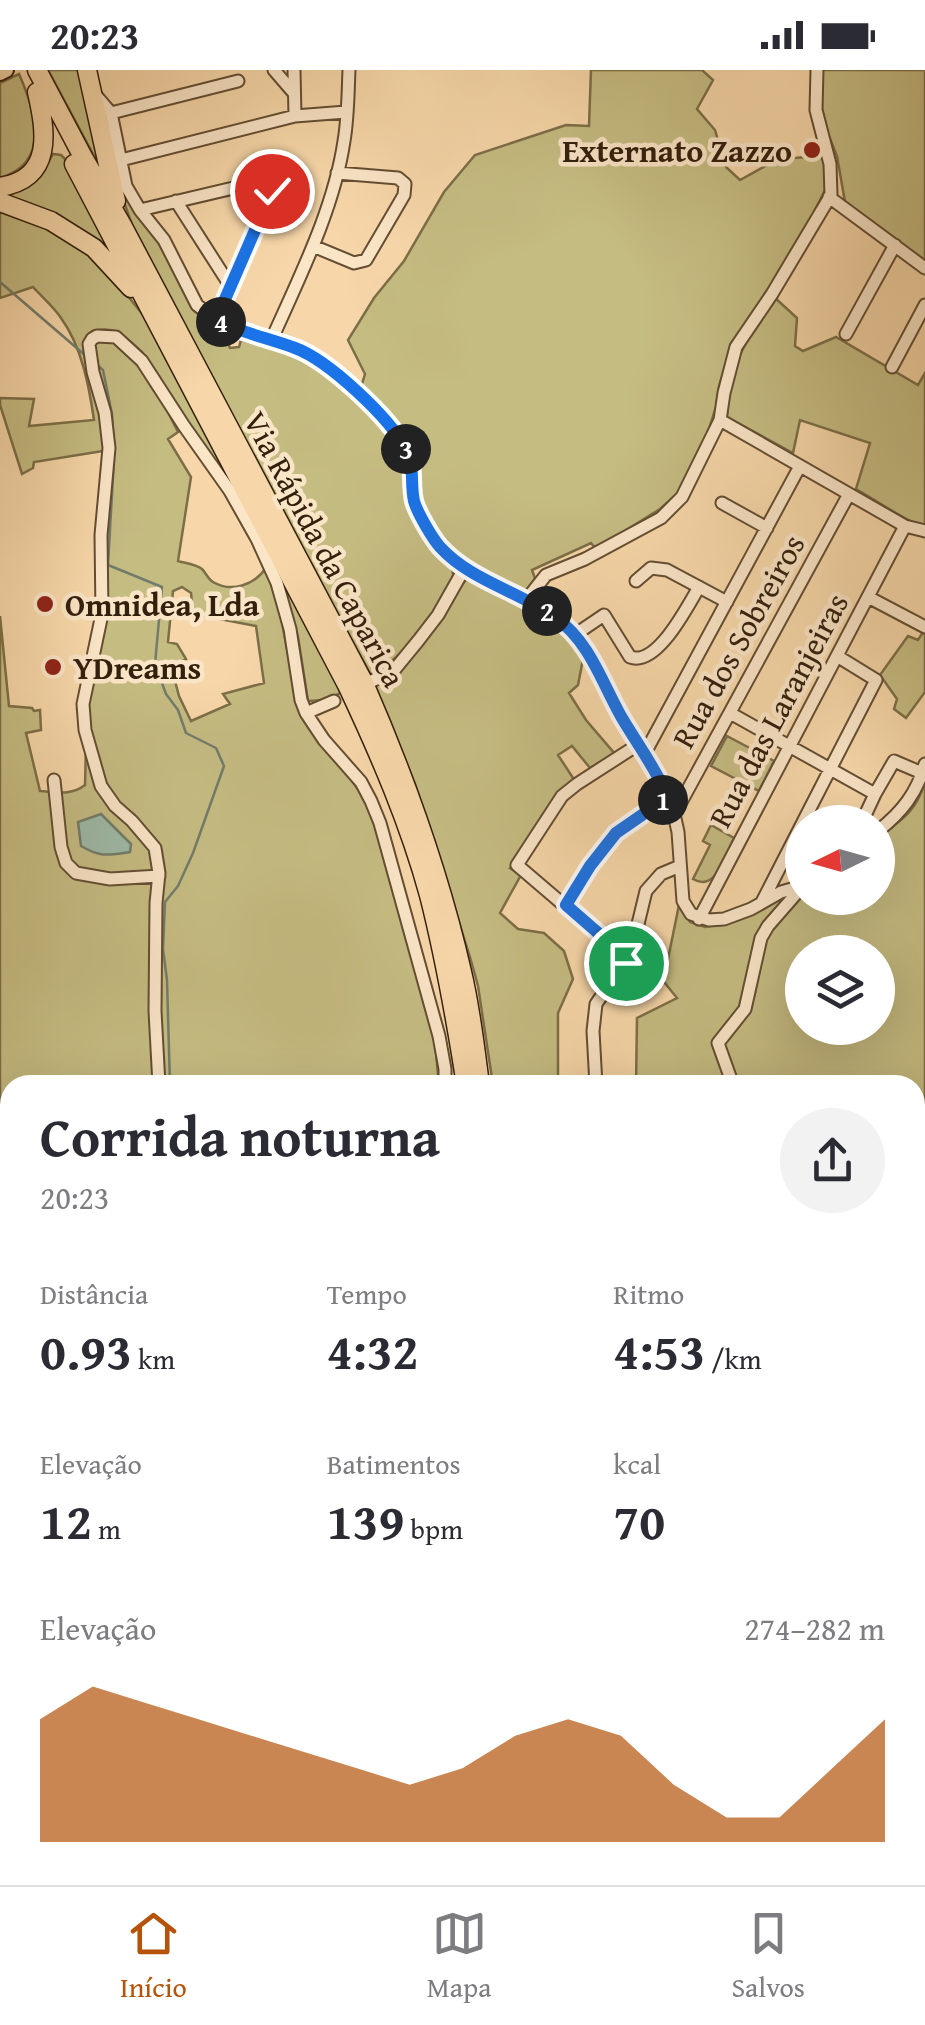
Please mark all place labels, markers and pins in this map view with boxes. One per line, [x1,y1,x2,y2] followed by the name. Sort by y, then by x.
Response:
[562,127,792,174] place label: Externato Zazzo
[801,139,823,161] marker: Externato Zazzo
[230,149,315,234] pin
[196,297,246,347] pin: 4
[381,424,431,474] pin: 3
[65,581,260,628] place label: Omnidea, Lda
[522,586,572,636] pin: 2
[34,593,56,615] marker: Omnidea, Lda
[73,644,201,691] place label: YDreams
[42,656,64,678] marker: YDreams
[638,775,688,825] pin: 1
[584,921,669,1006] pin

